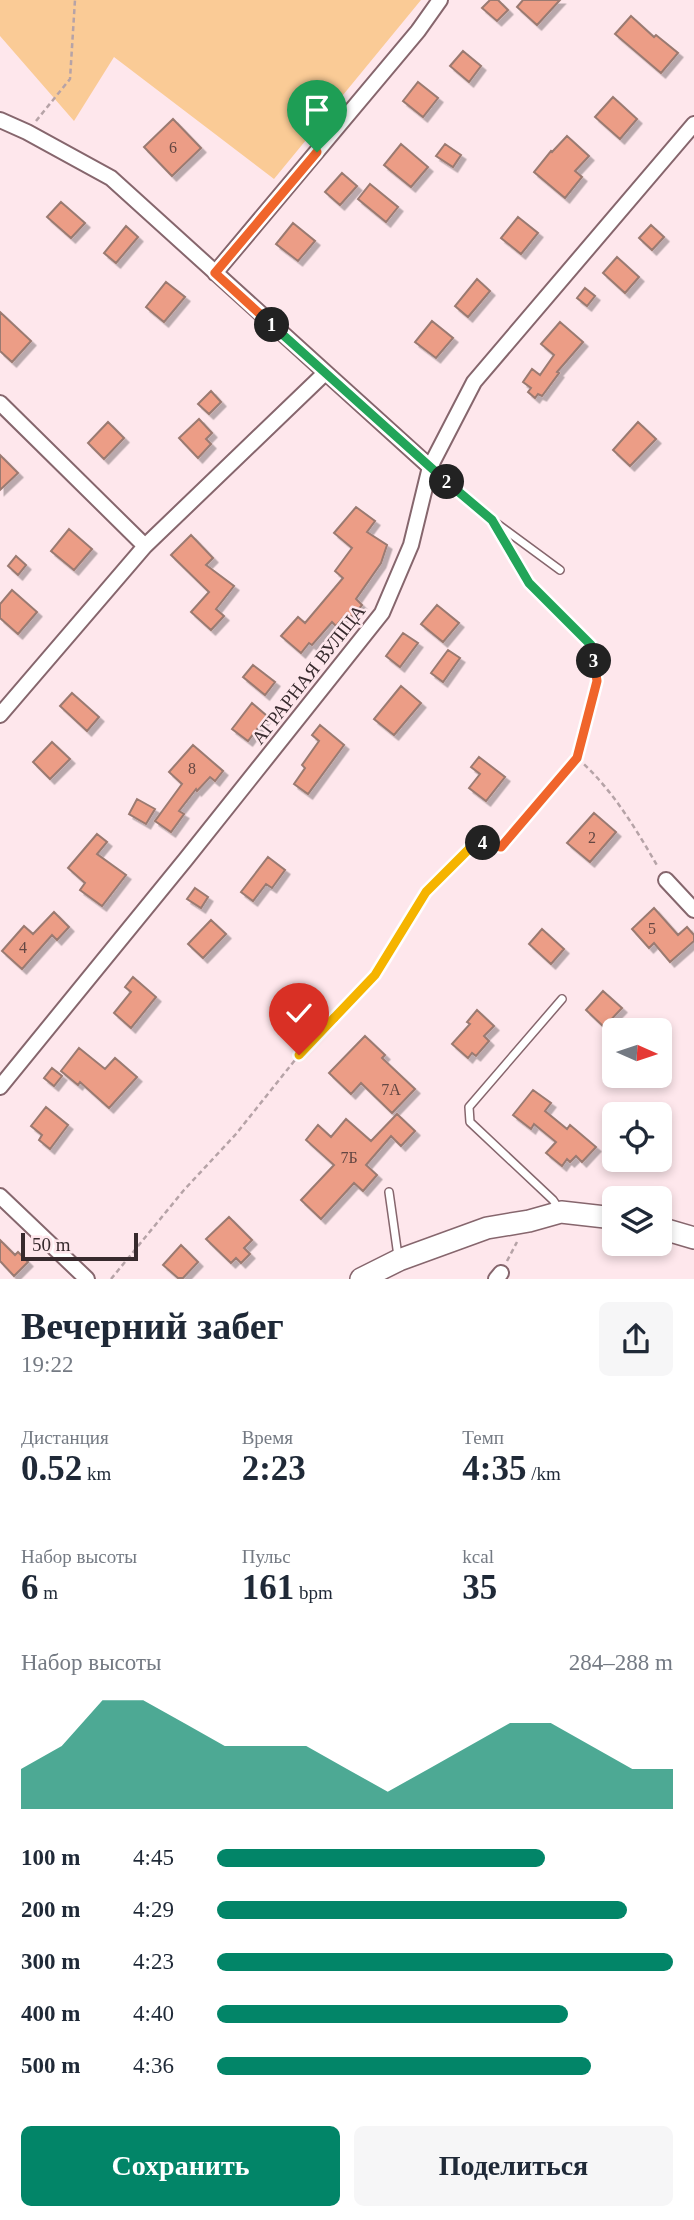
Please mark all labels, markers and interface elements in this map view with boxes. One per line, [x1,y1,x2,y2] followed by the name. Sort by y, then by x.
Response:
[287,80,347,152] pin
[298,91,336,129] icon: arrive
[169,139,177,156] house number: 6
[254,308,290,342] pin: 1
[267,314,276,335] text: 1
[430,464,464,500] pin: 2
[442,471,451,492] text: 2
[247,600,370,748] street label: АГРАРНАЯ ВУЛІЦА
[576,644,612,678] pin: 3
[589,650,598,671] text: 3
[188,760,196,777] house number: 8
[466,826,500,860] pin: 4
[588,829,596,846] house number: 2
[478,832,487,853] text: 4
[648,920,656,937] house number: 5
[19,939,27,956] house number: 4
[269,983,329,1055] pin
[280,994,318,1032] icon: check
[602,1018,672,1088] north arrow
[602,1018,672,1256] map controls
[381,1081,401,1098] house number: 7А
[602,1102,672,1172] button: locate
[340,1149,358,1166] house number: 7Б
[602,1186,672,1256] button: layers
[21,1230,138,1261] scale bar
[32,1234,71,1255] text: 50 m
[599,1302,673,1376] button: share
[21,1305,284,1347] text: Вечерний забег
[21,1352,73,1377] text: 19:22
[21,1427,109,1448] text: Дистанция
[242,1427,293,1448] text: Время
[462,1427,504,1448] text: Темп
[21,1449,82,1488] text: 0.52
[242,1449,306,1488] text: 2:23
[462,1449,526,1488] text: 4:35
[82,1463,111,1484] text: km
[526,1463,561,1484] text: /km
[21,1546,137,1567] text: Набор высоты
[242,1546,291,1567] text: Пульс
[462,1546,494,1567] text: kcal
[21,1568,39,1607] text: 6
[242,1568,294,1607] text: 161
[462,1568,497,1607] text: 35
[39,1582,58,1603] text: m
[294,1582,333,1603] text: bpm
[21,1650,162,1675] text: Набор высоты
[569,1650,673,1675] text: 284–288 m
[21,1845,80,1870] text: 100 m
[133,1845,174,1870] text: 4:45
[21,1897,80,1922] text: 200 m
[133,1897,174,1922] text: 4:29
[21,1949,80,1974] text: 300 m
[133,1949,174,1974] text: 4:23
[21,2001,80,2026] text: 400 m
[133,2001,174,2026] text: 4:40
[21,2053,80,2078] text: 500 m
[133,2053,174,2078] text: 4:36
[21,2126,340,2206] button: Сохранить
[354,2126,673,2206] button: Поделиться

